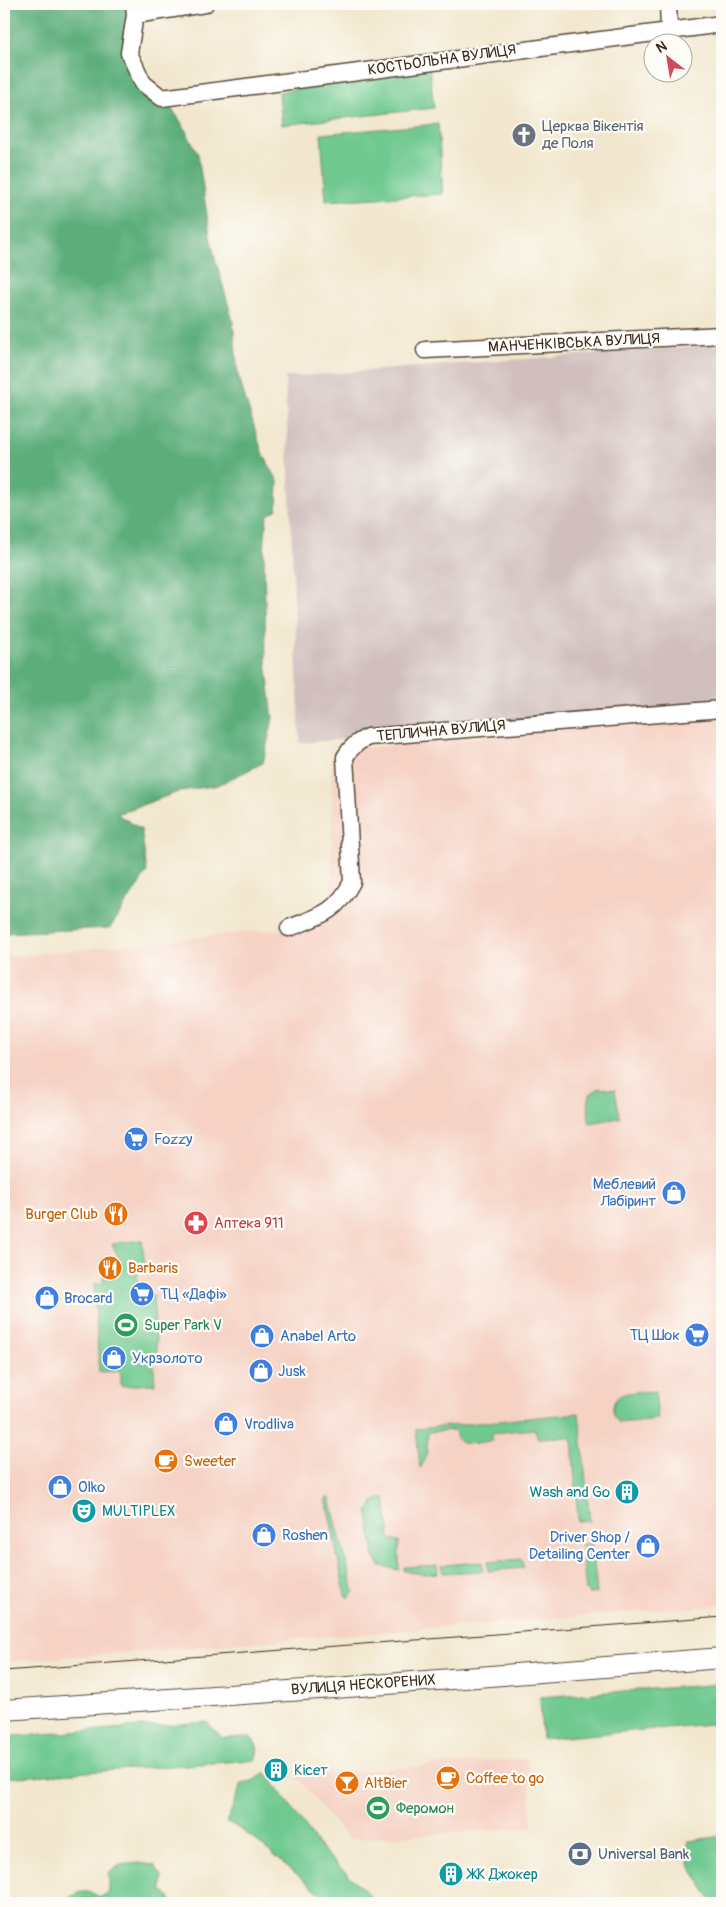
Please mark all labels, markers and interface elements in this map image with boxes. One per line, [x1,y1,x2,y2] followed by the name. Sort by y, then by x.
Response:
[644,32,694,82] north arrow
[653,38,670,57] text: N
[367,40,517,80] street label: КОСТЬОЛЬНА ВУЛИЦЯ
[542,117,644,153] place label: Церква Вікентія де Поля
[511,122,537,148] church icon: Церква Вікентія де Поля
[487,329,661,357] street label: МАНЧЕНКІВСЬКА ВУЛИЦЯ
[376,716,506,746] street label: ТЕПЛИЧНА ВУЛИЦЯ
[123,1126,149,1152] supermarket icon: Fozzy
[154,1130,193,1149] place label: Fozzy
[593,1175,656,1211] place label: Меблевий Лабіринт
[661,1180,687,1206] shop icon: Меблевий Лабіринт
[103,1201,129,1227] restaurant icon: Burger Club
[25,1205,98,1224] place label: Burger Club
[183,1210,209,1236] pharmacy icon: Аптека 911
[214,1214,284,1233] place label: Аптека 911
[97,1255,123,1281] restaurant icon: Barbaris
[128,1259,178,1278] place label: Barbaris
[129,1281,155,1307] supermarket icon: ТЦ «Дафі»
[34,1285,60,1311] shop icon: Brocard
[160,1285,227,1304] place label: ТЦ «Дафі»
[64,1289,113,1308] place label: Brocard
[113,1312,139,1338] sports icon: Super Park V
[144,1316,222,1335] place label: Super Park V
[684,1322,710,1348] supermarket icon: ТЦ Шок
[249,1323,275,1349] shop icon: Anabel Arto
[630,1326,680,1345] place label: ТЦ Шок
[280,1327,356,1346] place label: Anabel Arto
[101,1345,127,1371] shop icon: Укрзолото
[132,1349,203,1368] place label: Укрзолото
[248,1358,274,1384] shop icon: Jusk
[278,1362,306,1381] place label: Jusk
[213,1411,239,1437] shop icon: Vrodliva
[244,1415,294,1434] place label: Vrodliva
[153,1448,179,1474] cafe icon: Sweeter
[184,1452,237,1471] place label: Sweeter
[47,1474,73,1500] shop icon: Olko
[78,1478,105,1497] place label: Olko
[614,1479,640,1505] building icon: Wash and Go
[530,1483,610,1502] place label: Wash and Go
[71,1498,97,1524] theatre icon: MULTIPLEX
[102,1502,176,1521] place label: MULTIPLEX
[251,1522,277,1548] shop icon: Roshen
[282,1526,328,1545] place label: Roshen
[529,1528,631,1564] place label: Driver Shop / Detailing Center
[635,1533,661,1559] shop icon: Driver Shop / Detailing Center
[290,1670,436,1700] street label: ВУЛИЦЯ НЕСКОРЕНИХ
[263,1757,289,1783] building icon: Кісет
[294,1761,328,1780] place label: Кісет
[435,1765,461,1791] cafe icon: Coffee to go
[466,1769,544,1788] place label: Coffee to go
[334,1770,360,1796] bar icon: AltBier
[364,1774,408,1793] place label: AltBier
[365,1795,391,1821] sports icon: Феромон
[396,1799,454,1818] place label: Феромон
[567,1841,593,1867] bank icon: Universal Bank
[598,1845,690,1864] place label: Universal Bank
[438,1861,464,1887] building icon: ЖК Джокер
[466,1865,538,1884] place label: ЖК Джокер

